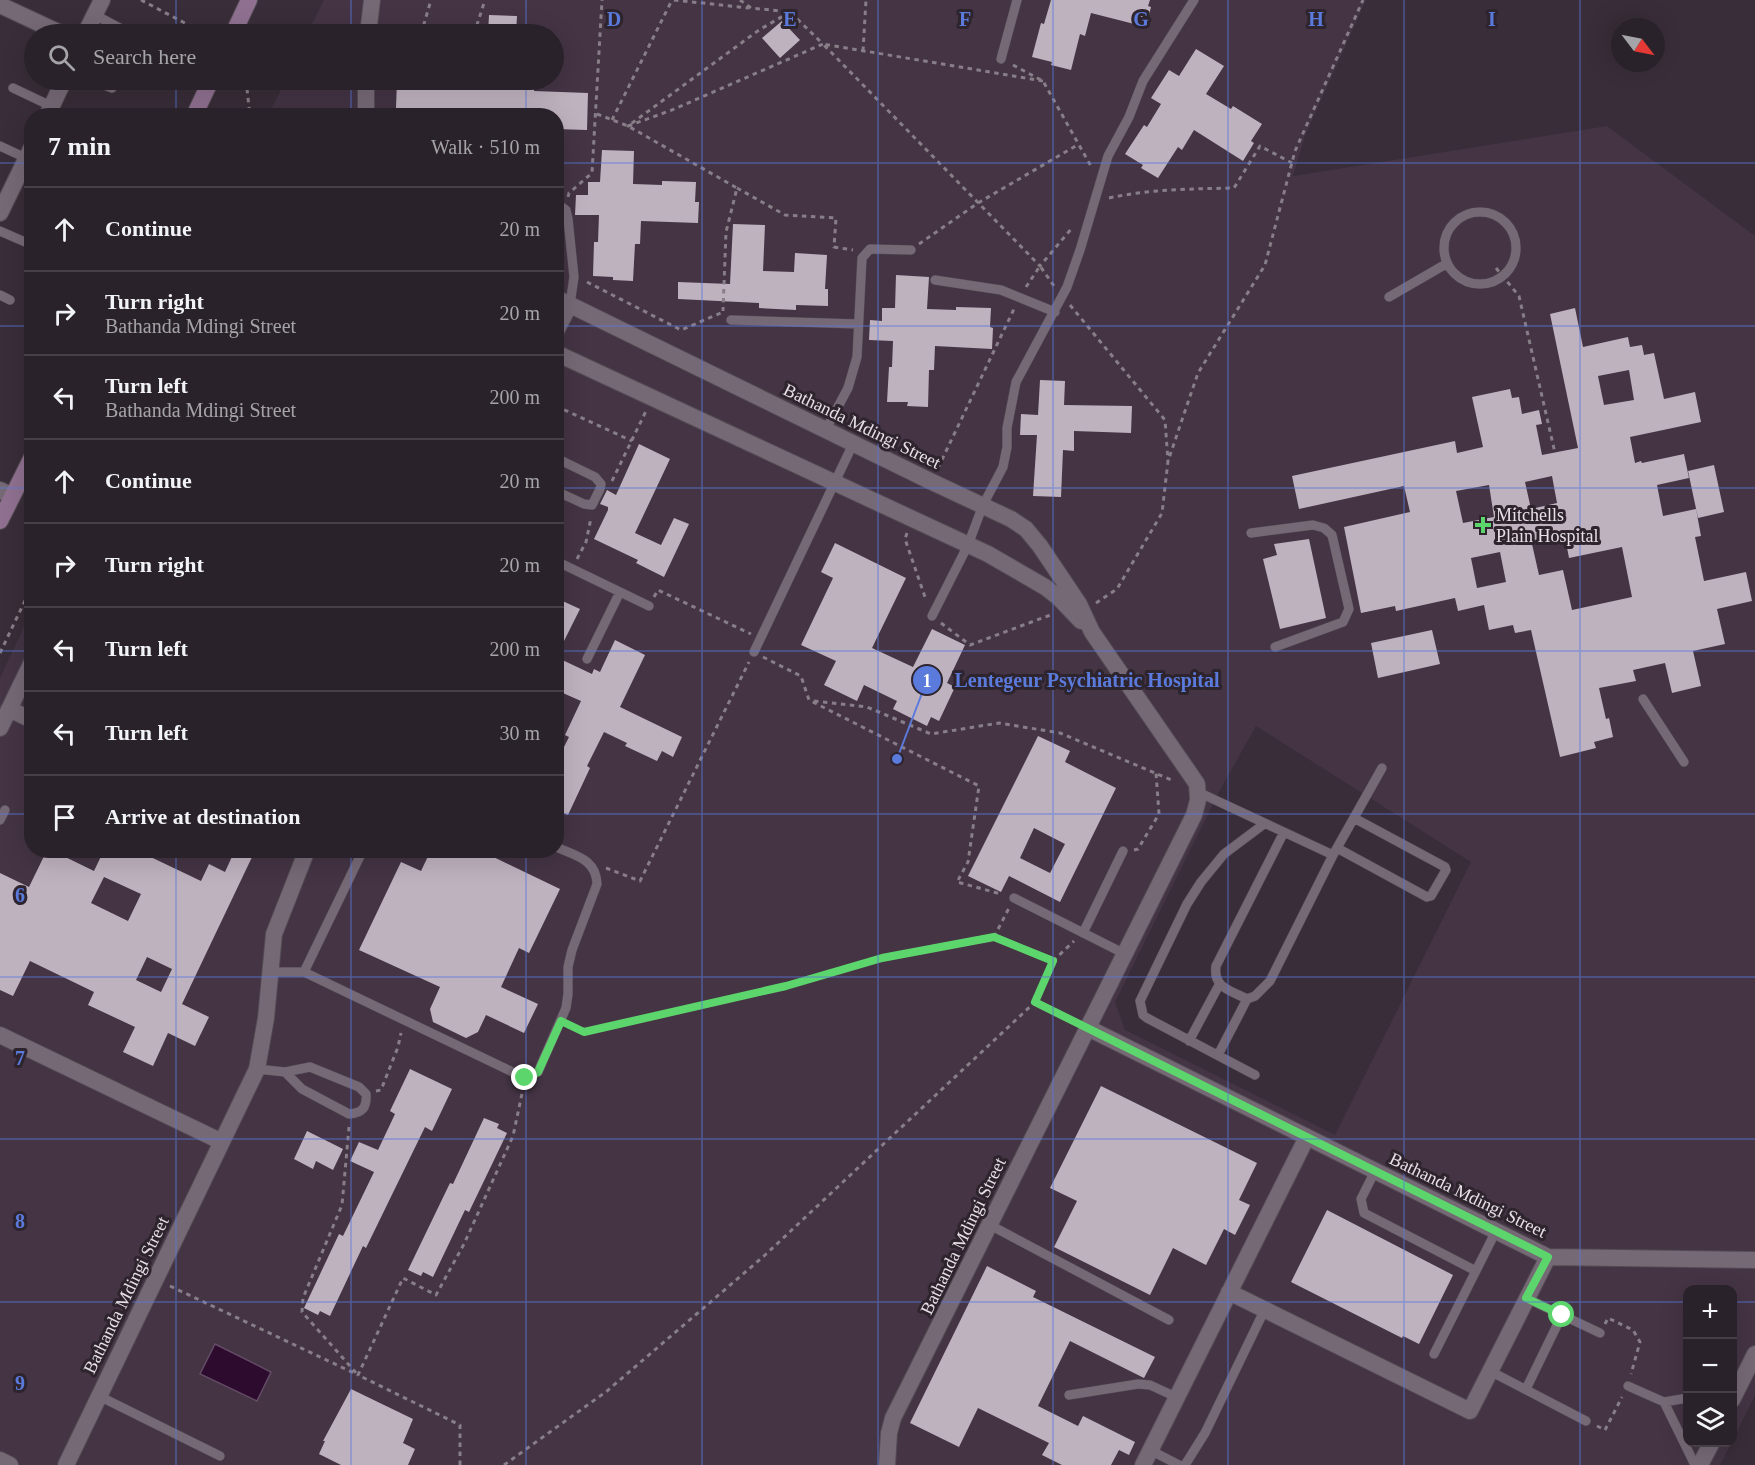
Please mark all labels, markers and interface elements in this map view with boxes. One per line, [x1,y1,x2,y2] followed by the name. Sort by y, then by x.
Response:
[607,8,621,30] text: D
[783,8,797,30] text: E
[959,8,971,30] text: F
[1133,8,1149,30] text: G
[1308,8,1324,30] text: H
[1488,8,1496,30] text: I
[1611,18,1665,72] north arrow
[24,24,564,90] search box
[45,41,78,74] icon: search
[93,44,196,69] text: Search here
[48,132,111,161] text: 7 min
[431,136,540,158] text: Walk · 510 m
[48,213,81,246] icon: ahead
[105,216,192,241] text: Continue
[499,218,540,240] text: 20 m
[105,289,204,314] text: Turn right
[48,297,81,330] icon: right
[499,302,540,324] text: 20 m
[105,315,296,337] text: Bathanda Mdingi Street
[105,373,188,398] text: Turn left
[780,379,944,473] street label: Bathanda Mdingi Street
[48,381,81,414] icon: left
[489,386,540,408] text: 200 m
[105,399,296,421] text: Bathanda Mdingi Street
[48,465,81,498] icon: ahead
[105,468,192,493] text: Continue
[499,470,540,492] text: 20 m
[1496,505,1599,546] place label: Mitchells Plain Hospital
[1474,516,1492,534] marker: Mitchells Plain Hospital
[48,549,81,582] icon: right
[105,552,204,577] text: Turn right
[499,554,540,576] text: 20 m
[48,633,81,666] icon: left
[105,636,188,661] text: Turn left
[489,638,540,660] text: 200 m
[912,661,1232,699] callout: Lentegeur Psychiatric Hospital
[954,669,1220,692] text: Lentegeur Psychiatric Hospital
[923,671,932,691] text: 1
[48,717,81,750] icon: left
[105,720,188,745] text: Turn left
[499,722,540,744] text: 30 m
[48,801,81,834] icon: arrive
[105,804,301,829] text: Arrive at destination
[15,884,25,906] text: 6
[15,1047,25,1069] text: 7
[511,1064,537,1090] route end
[1386,1148,1550,1242] street label: Bathanda Mdingi Street
[916,1154,1010,1318] street label: Bathanda Mdingi Street
[15,1210,25,1232] text: 8
[79,1213,173,1377] street label: Bathanda Mdingi Street
[1683,1285,1737,1447] map controls
[1683,1285,1737,1339] button: +
[1548,1301,1574,1327] route start
[1683,1339,1737,1393] button: −
[15,1372,25,1394] text: 9
[1683,1393,1737,1447] button: layers

